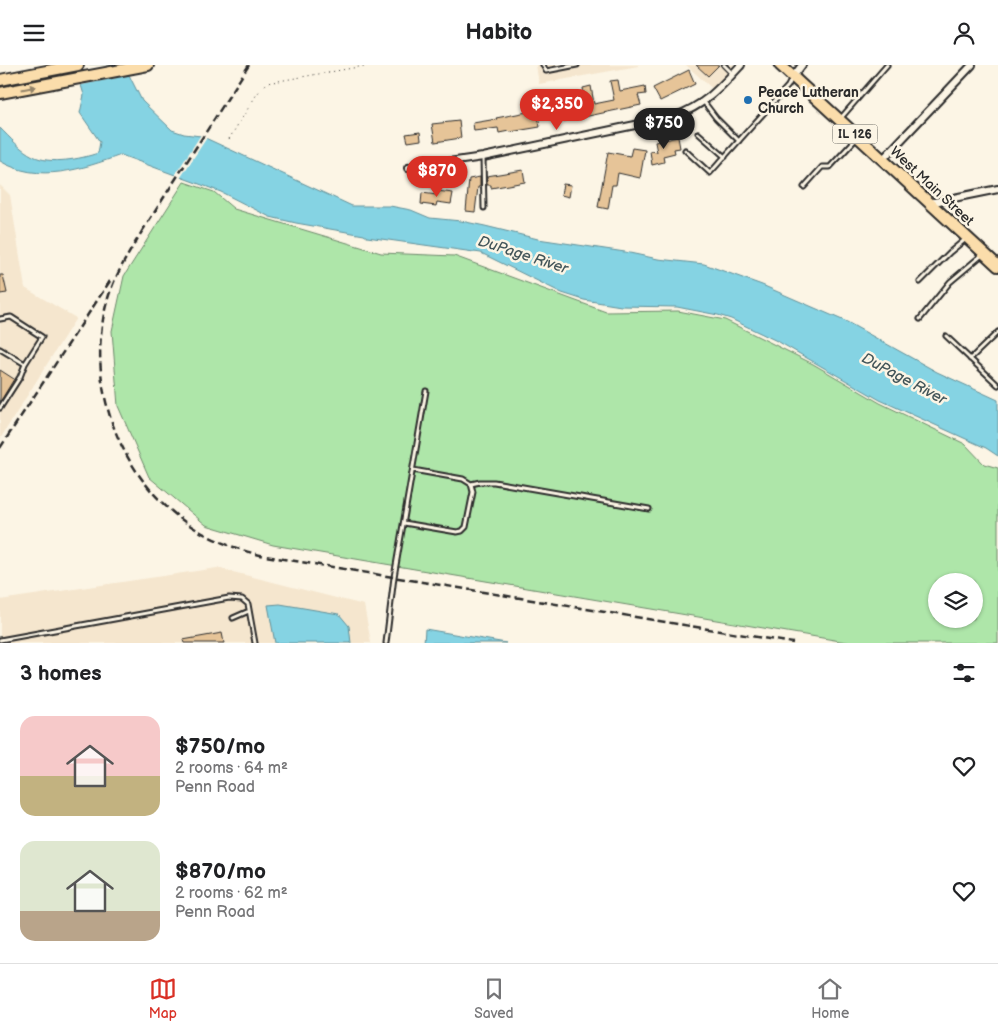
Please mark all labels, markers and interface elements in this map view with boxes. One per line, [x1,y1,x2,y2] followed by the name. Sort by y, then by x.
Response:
[20,19,48,47] icon: menu
[466,19,532,46] text: Habito
[950,19,978,47] icon: person
[21,83,37,91] one-way arrow
[758,84,859,117] place label: Peace Lutheran Church
[516,88,598,131] pin: $2,350
[742,94,754,106] marker: Peace Lutheran Church
[531,95,583,114] text: $2,350
[634,107,694,150] pin: $750
[645,114,683,133] text: $750
[832,125,878,143] road number: IL 126
[887,143,978,230] street label: West Main Street
[407,155,467,198] pin: $870
[418,162,456,181] text: $870
[476,232,572,279] water label: DuPage River
[858,349,951,410] water label: DuPage River
[928,573,983,628] map controls
[928,573,983,628] button: layers
[950,659,978,687] icon: filters
[20,661,102,686] text: 3 homes
[175,734,265,759] text: $750/mo
[60,736,120,796] icon: home
[950,752,978,780] icon: heart
[175,759,288,778] text: 2 rooms · 64 m²
[175,778,255,797] text: Penn Road
[175,859,266,884] text: $870/mo
[60,861,120,921] icon: home
[950,877,978,905] icon: heart
[175,884,288,903] text: 2 rooms · 62 m²
[175,903,255,922] text: Penn Road
[149,975,177,1022] tab: Map
[474,975,514,1022] tab: Saved
[811,975,849,1022] tab: Home

